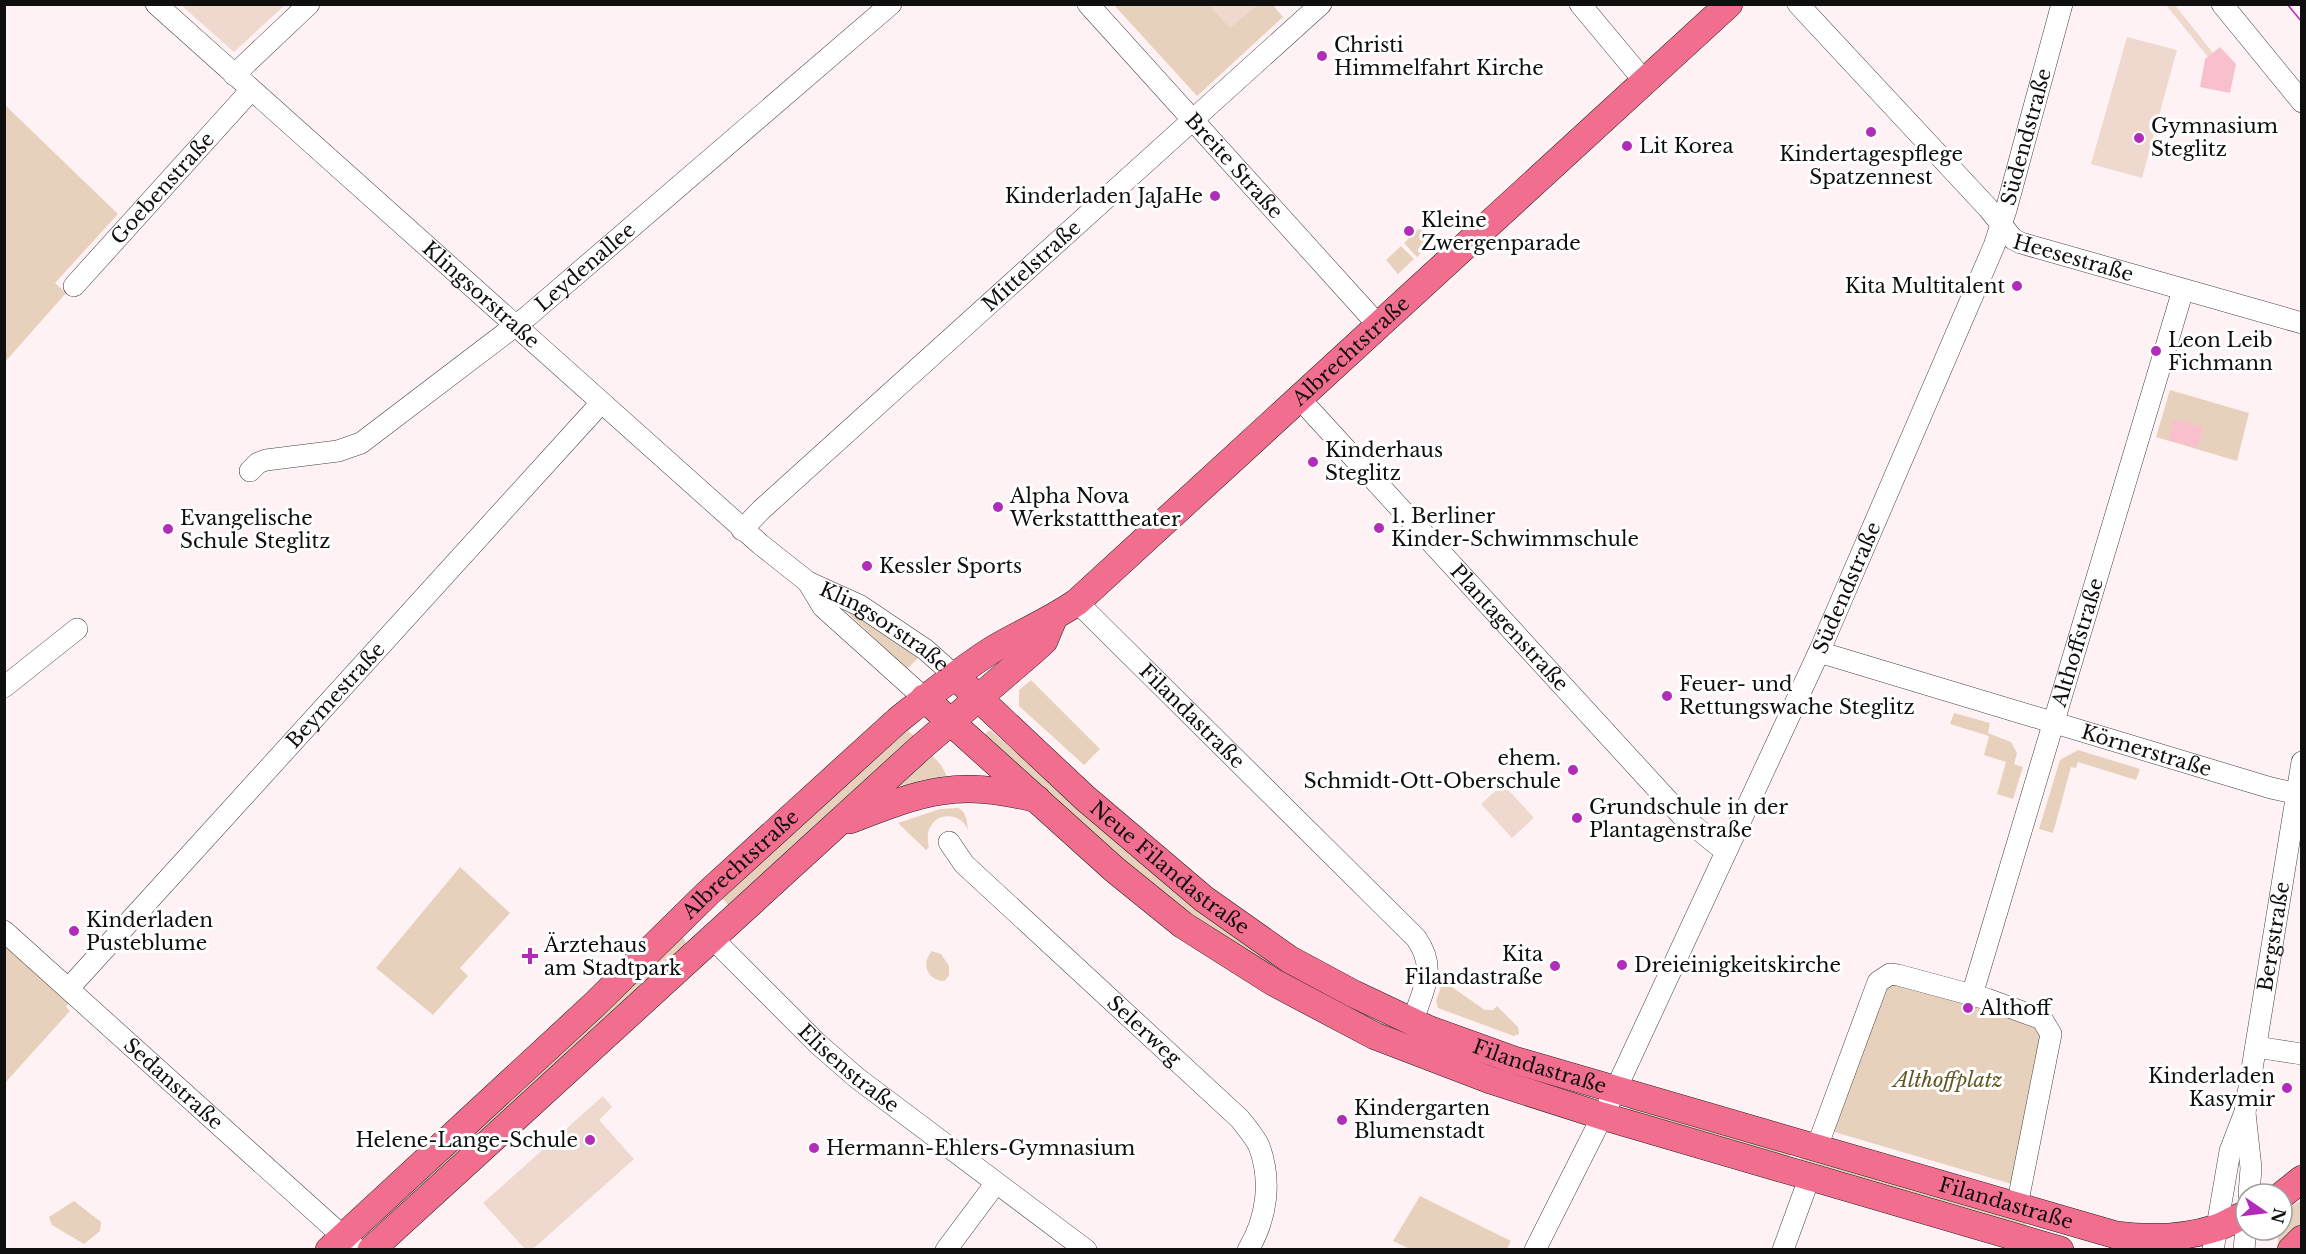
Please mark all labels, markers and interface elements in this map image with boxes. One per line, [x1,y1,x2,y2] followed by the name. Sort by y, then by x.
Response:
[1334,33,1544,80] place label: Christi Himmelfahrt Kirche
[1315,49,1329,63] marker: Christi Himmelfahrt Kirche
[1996,66,2056,208] street label: Südendstraße
[1180,108,1288,223] street label: Breite Straße
[2151,114,2279,161] place label: Gymnasium Steglitz
[1864,125,1878,139] marker: Kindertagespflege Spatzennest
[106,127,219,249] street label: Goebenstraße
[2132,131,2146,145] marker: Gymnasium Steglitz
[1639,134,1735,158] place label: Lit Korea
[1620,139,1634,153] marker: Lit Korea
[1779,142,1963,189] place label: Kindertagespflege Spatzennest
[1005,184,1203,208] place label: Kinderladen JaJaHe
[1208,189,1222,203] marker: Kinderladen JaJaHe
[1421,208,1581,255] place label: Kleine Zwergenparade
[977,215,1085,316] street label: Mittelstraße
[530,217,640,316] street label: Leydenallee
[1402,224,1416,238] marker: Kleine Zwergenparade
[2010,229,2136,286] street label: Heesestraße
[418,236,545,353] street label: Klingsorstraße
[1845,274,2005,298] place label: Kita Multitalent
[2010,279,2024,293] marker: Kita Multitalent
[1286,291,1414,411] street label: Albrechtstraße
[2168,328,2273,375] place label: Leon Leib Fichmann
[2149,344,2163,358] marker: Leon Leib Fichmann
[1325,438,1443,485] place label: Kinderhaus Steglitz
[1306,455,1320,469] marker: Kinderhaus Steglitz
[1009,484,1181,531] place label: Alpha Nova Werkstatttheater
[991,500,1005,514] marker: Alpha Nova Werkstatttheater
[1391,504,1639,551] place label: 1. Berliner Kinder-Schwimmschule
[180,506,330,553] place label: Evangelische Schule Steglitz
[1808,518,1886,657] street label: Südendstraße
[1372,521,1386,535] marker: 1. Berliner Kinder-Schwimmschule
[161,522,175,536] marker: Evangelische Schule Steglitz
[879,554,1022,578] place label: Kessler Sports
[860,559,874,573] marker: Kessler Sports
[1445,559,1573,696] street label: Plantagenstraße
[2047,575,2108,711] street label: Althoffstraße
[816,577,954,677] street label: Klingsorstraße
[281,637,390,753] street label: Beymestraße
[1134,659,1250,773] street label: Filandastraße
[1679,672,1915,719] place label: Feuer- und Rettungswache Steglitz
[1660,689,1674,703] marker: Feuer- und Rettungswache Steglitz
[2078,720,2215,781] street label: Körnerstraße
[1304,746,1561,793] place label: ehem. Schmidt-Ott-Oberschule
[1566,763,1580,777] marker: ehem. Schmidt-Ott-Oberschule
[1589,795,1789,842] place label: Grundschule in der Plantagenstraße
[1085,796,1254,939] street label: Neue Filandastraße
[676,804,804,925] street label: Albrechtstraße
[1570,811,1584,825] marker: Grundschule in der Plantagenstraße
[2253,880,2294,993] street label: Bergstraße
[86,908,213,955] place label: Kinderladen Pusteblume
[67,924,81,938] marker: Kinderladen Pusteblume
[543,932,682,980] place label: Ärztehaus am Stadtpark
[1404,942,1544,989] place label: Kita Filandastraße
[521,947,539,965] marker: Ärztehaus am Stadtpark
[1634,953,1841,977] place label: Dreieinigkeitskirche
[1615,958,1629,972] marker: Dreieinigkeitskirche
[1548,959,1562,973] marker: Kita Filandastraße
[1102,990,1187,1071] street label: Selerweg
[1979,996,2053,1020] place label: Althoff
[1961,1001,1975,1015] marker: Althoff
[793,1019,904,1117] street label: Elisenstraße
[119,1033,228,1134] street label: Sedanstraße
[1470,1034,1609,1098] street label: Filandastraße
[2148,1064,2275,1111] place label: Kinderladen Kasymir
[1891,1068,2002,1092] park label: Althoffplatz
[2280,1081,2294,1095] marker: Kinderladen Kasymir
[1354,1096,1490,1143] place label: Kindergarten Blumenstadt
[1335,1113,1349,1127] marker: Kindergarten Blumenstadt
[356,1128,578,1152] place label: Helene-Lange-Schule
[583,1133,597,1147] marker: Helene-Lange-Schule
[826,1136,1136,1160] place label: Hermann-Ehlers-Gymnasium
[807,1141,821,1155] marker: Hermann-Ehlers-Gymnasium
[1936,1172,2076,1234] street label: Filandastraße
[2234,1182,2294,1242] north arrow
[2267,1206,2290,1225] text: N

